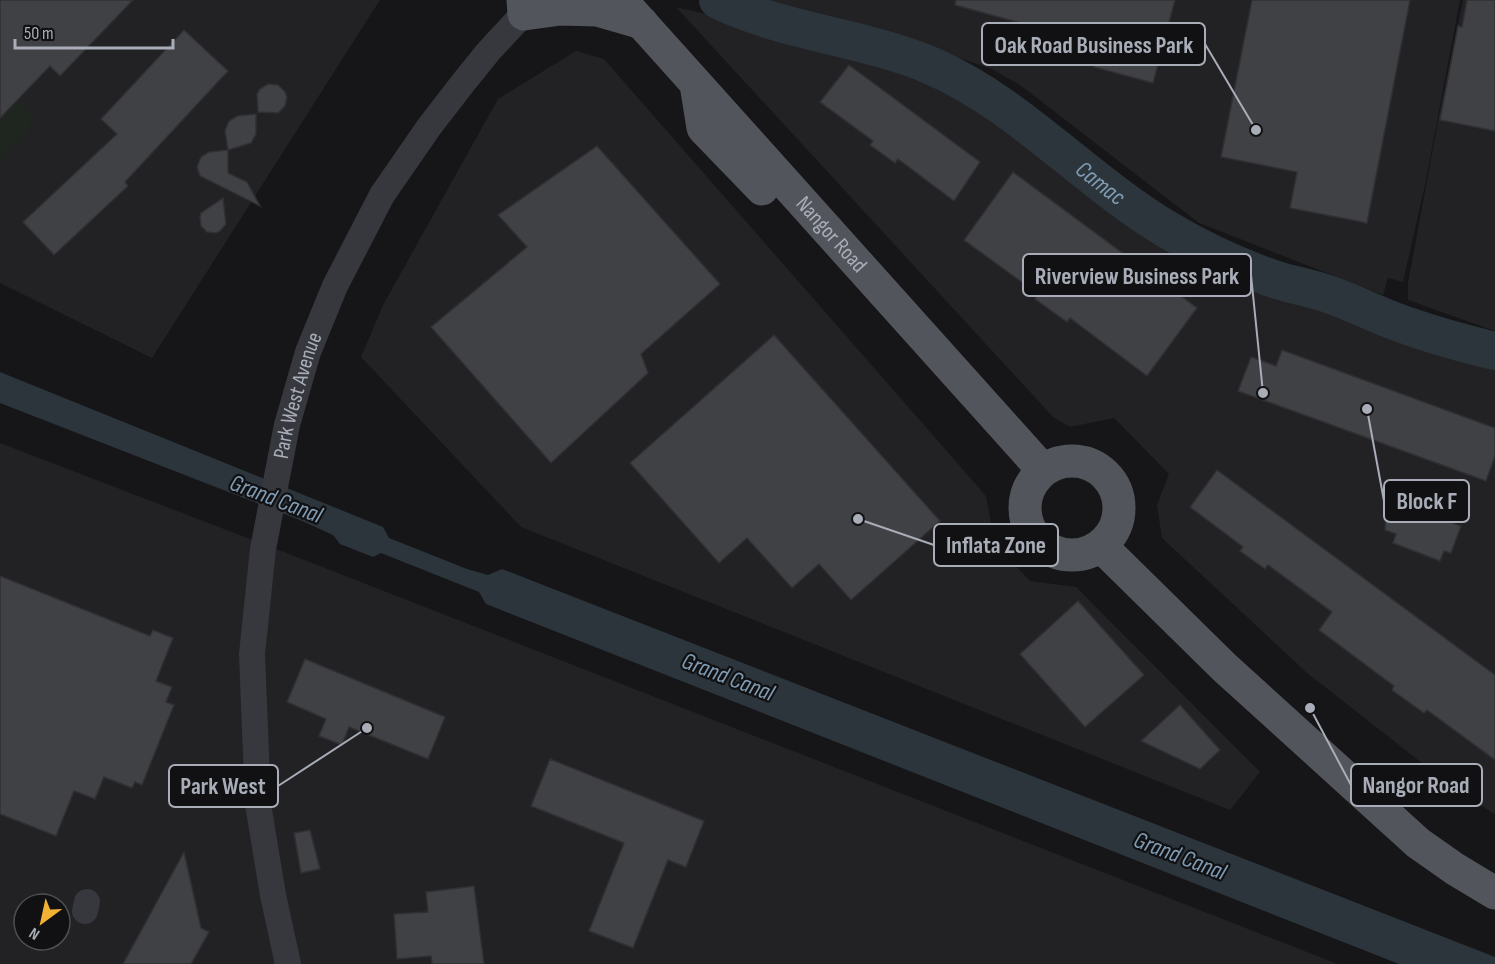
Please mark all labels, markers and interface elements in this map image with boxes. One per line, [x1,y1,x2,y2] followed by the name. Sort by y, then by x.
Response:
[15,12,172,50] scale bar
[24,23,54,44] text: 50 m
[982,23,1205,65] callout: Oak Road Business Park
[995,31,1193,60] text: Oak Road Business Park
[1070,154,1132,212] water label: Camac
[790,191,873,278] street label: Nangor Road
[1023,254,1251,296] callout: Riverview Business Park
[1035,262,1239,291] text: Riverview Business Park
[267,328,328,461] street label: Park West Avenue
[226,468,327,530] water label: Grand Canal
[1384,480,1469,522] callout: Block F
[1397,487,1457,516] text: Block F
[934,524,1058,566] callout: Inflata Zone
[946,531,1046,560] text: Inflata Zone
[678,646,779,708] water label: Grand Canal
[1351,764,1482,806] callout: Nangor Road
[169,765,278,807] callout: Park West
[1362,771,1470,800] text: Nangor Road
[180,772,266,801] text: Park West
[1130,825,1231,887] water label: Grand Canal
[12,892,72,952] north arrow
[26,923,43,944] text: N

